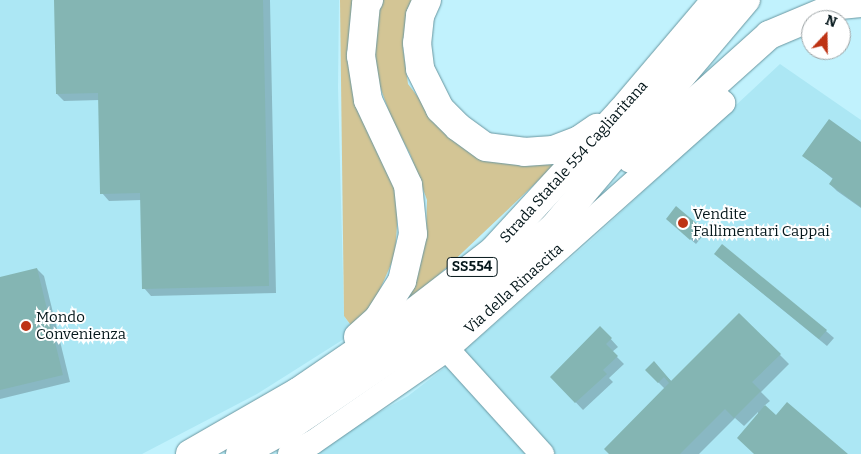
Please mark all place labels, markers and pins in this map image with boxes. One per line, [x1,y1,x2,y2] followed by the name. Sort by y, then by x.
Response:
[693,205,830,240] place label: Vendite Fallimentari Cappai
[677,217,689,229] marker: Vendite Fallimentari Cappai
[36,308,126,343] place label: Mondo Convenienza
[20,320,32,332] marker: Mondo Convenienza

